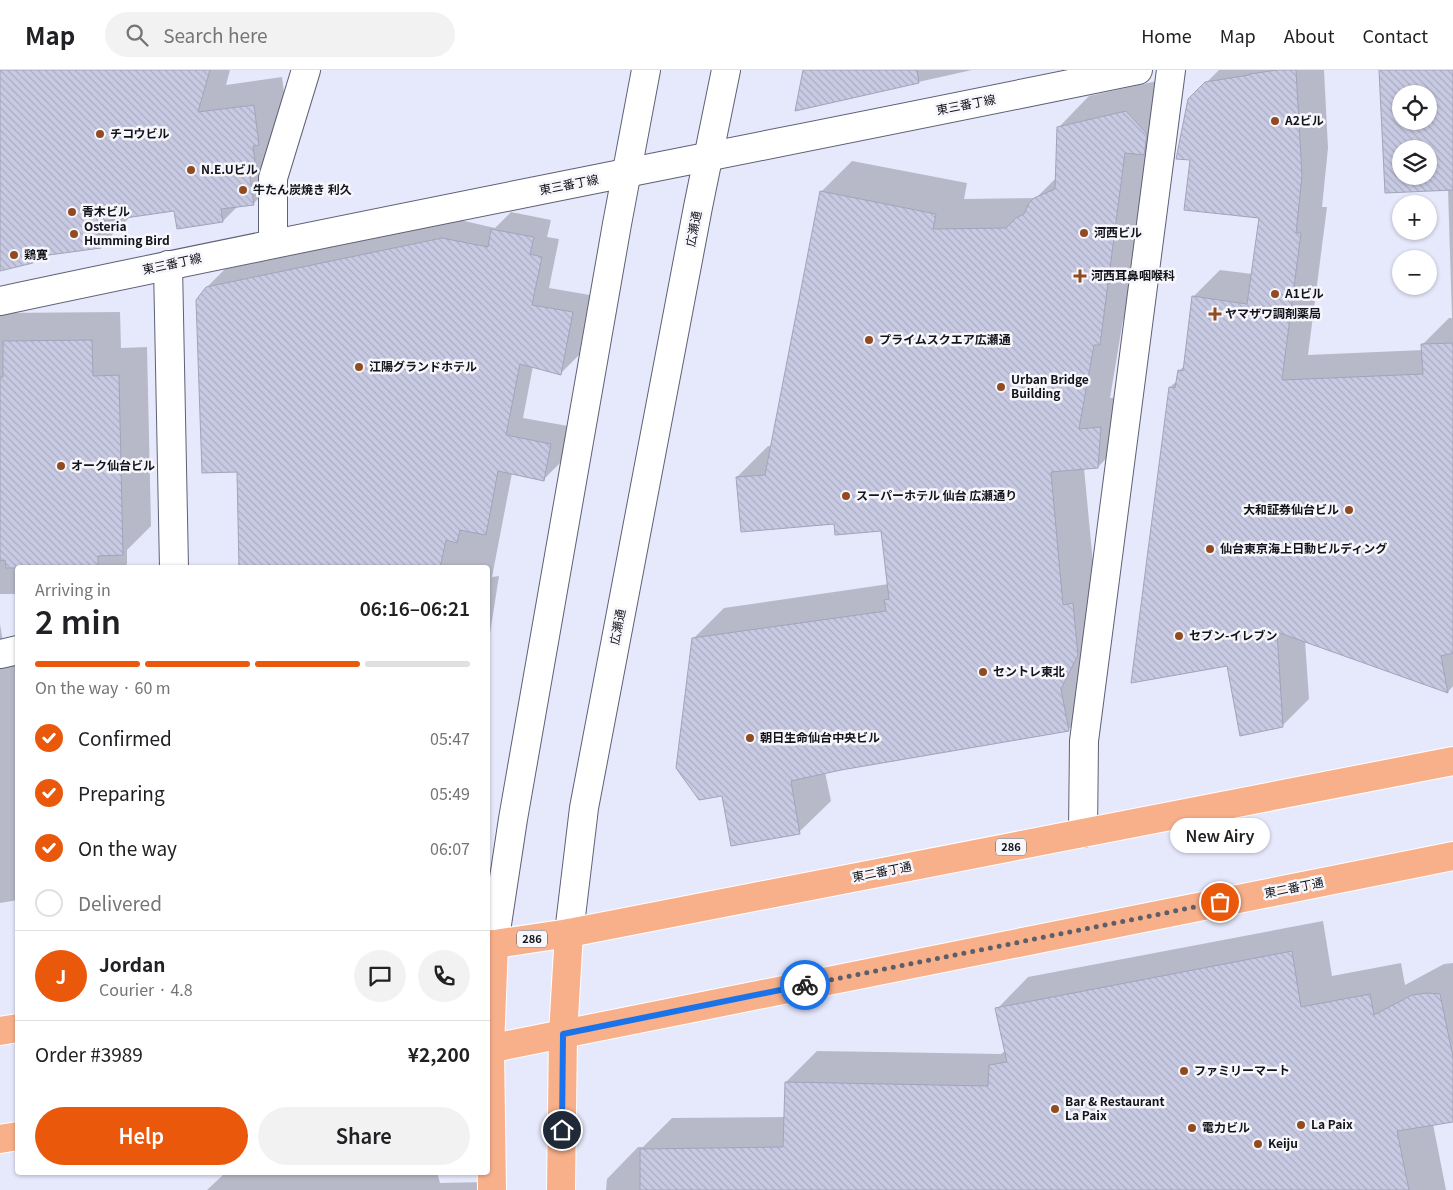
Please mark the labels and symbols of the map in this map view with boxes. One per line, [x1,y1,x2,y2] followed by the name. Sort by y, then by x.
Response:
[935,89,997,118] street label: 東三番丁線
[1284,111,1324,128] place label: A2ビル
[1269,115,1281,127] marker: A2ビル
[110,124,170,141] place label: チコウビル
[94,128,106,140] marker: チコウビル
[201,160,258,177] place label: N.E.Uビル
[185,164,197,176] marker: N.E.Uビル
[538,169,600,198] street label: 東三番丁線
[253,180,352,197] place label: 牛たん炭焼き 利久
[237,184,249,196] marker: 牛たん炭焼き 利久
[82,202,130,219] place label: 青木ビル
[66,206,78,218] marker: 青木ビル
[681,209,704,248] street label: 広瀬通
[84,217,170,248] place label: Osteria Humming Bird
[1094,223,1142,240] place label: 河西ビル
[1078,227,1090,239] marker: 河西ビル
[68,228,80,240] marker: Osteria Humming Bird
[24,245,48,262] place label: 鶏寛
[141,248,203,277] street label: 東三番丁線
[8,249,20,261] marker: 鶏寛
[1091,266,1175,283] place label: 河西耳鼻咽喉科
[1073,269,1087,283] marker: 河西耳鼻咽喉科
[1284,284,1324,301] place label: A1ビル
[1269,288,1281,300] marker: A1ビル
[1225,304,1321,321] place label: ヤマザワ調剤薬局
[1209,308,1221,320] marker: ヤマザワ調剤薬局
[879,330,1011,347] place label: プライムスクエア広瀬通
[863,334,875,346] marker: プライムスクエア広瀬通
[369,357,477,374] place label: 江陽グランドホテル
[353,361,365,373] marker: 江陽グランドホテル
[1011,370,1089,401] place label: Urban Bridge Building
[995,381,1007,393] marker: Urban Bridge Building
[71,456,155,473] place label: オーク仙台ビル
[55,460,67,472] marker: オーク仙台ビル
[856,486,1017,503] place label: スーパーホテル 仙台 広瀬通り
[840,490,852,502] marker: スーパーホテル 仙台 広瀬通り
[1243,500,1339,517] place label: 大和証券仙台ビル
[1343,504,1355,516] marker: 大和証券仙台ビル
[1220,539,1387,556] place label: 仙台東京海上日動ビルディング
[1204,543,1216,555] marker: 仙台東京海上日動ビルディング
[605,607,628,646] street label: 広瀬通
[1189,626,1277,643] place label: セブン-イレブン
[1173,630,1185,642] marker: セブン-イレブン
[993,662,1065,679] place label: セントレ東北
[977,666,989,678] marker: セントレ東北
[760,728,880,745] place label: 朝日生命仙台中央ビル
[744,732,756,744] marker: 朝日生命仙台中央ビル
[1170,817,1270,852] callout: New Airy
[996,839,1026,856] road number: 286
[851,856,913,885] street label: 東二番丁通
[1263,872,1325,901] street label: 東二番丁通
[1199,881,1241,923] pin
[517,931,547,948] road number: 286
[780,960,830,1010] courier
[1194,1061,1290,1078] place label: ファミリーマート
[1178,1065,1190,1077] marker: ファミリーマート
[1065,1092,1164,1123] place label: Bar & Restaurant La Paix
[1049,1103,1061,1115] marker: Bar & Restaurant La Paix
[541,1109,583,1151] pin
[1311,1115,1353,1132] place label: La Paix
[1202,1118,1250,1135] place label: 電力ビル
[1295,1119,1307,1131] marker: La Paix
[1186,1122,1198,1134] marker: 電力ビル
[1268,1134,1298,1151] place label: Keiju
[1252,1138,1264,1150] marker: Keiju

